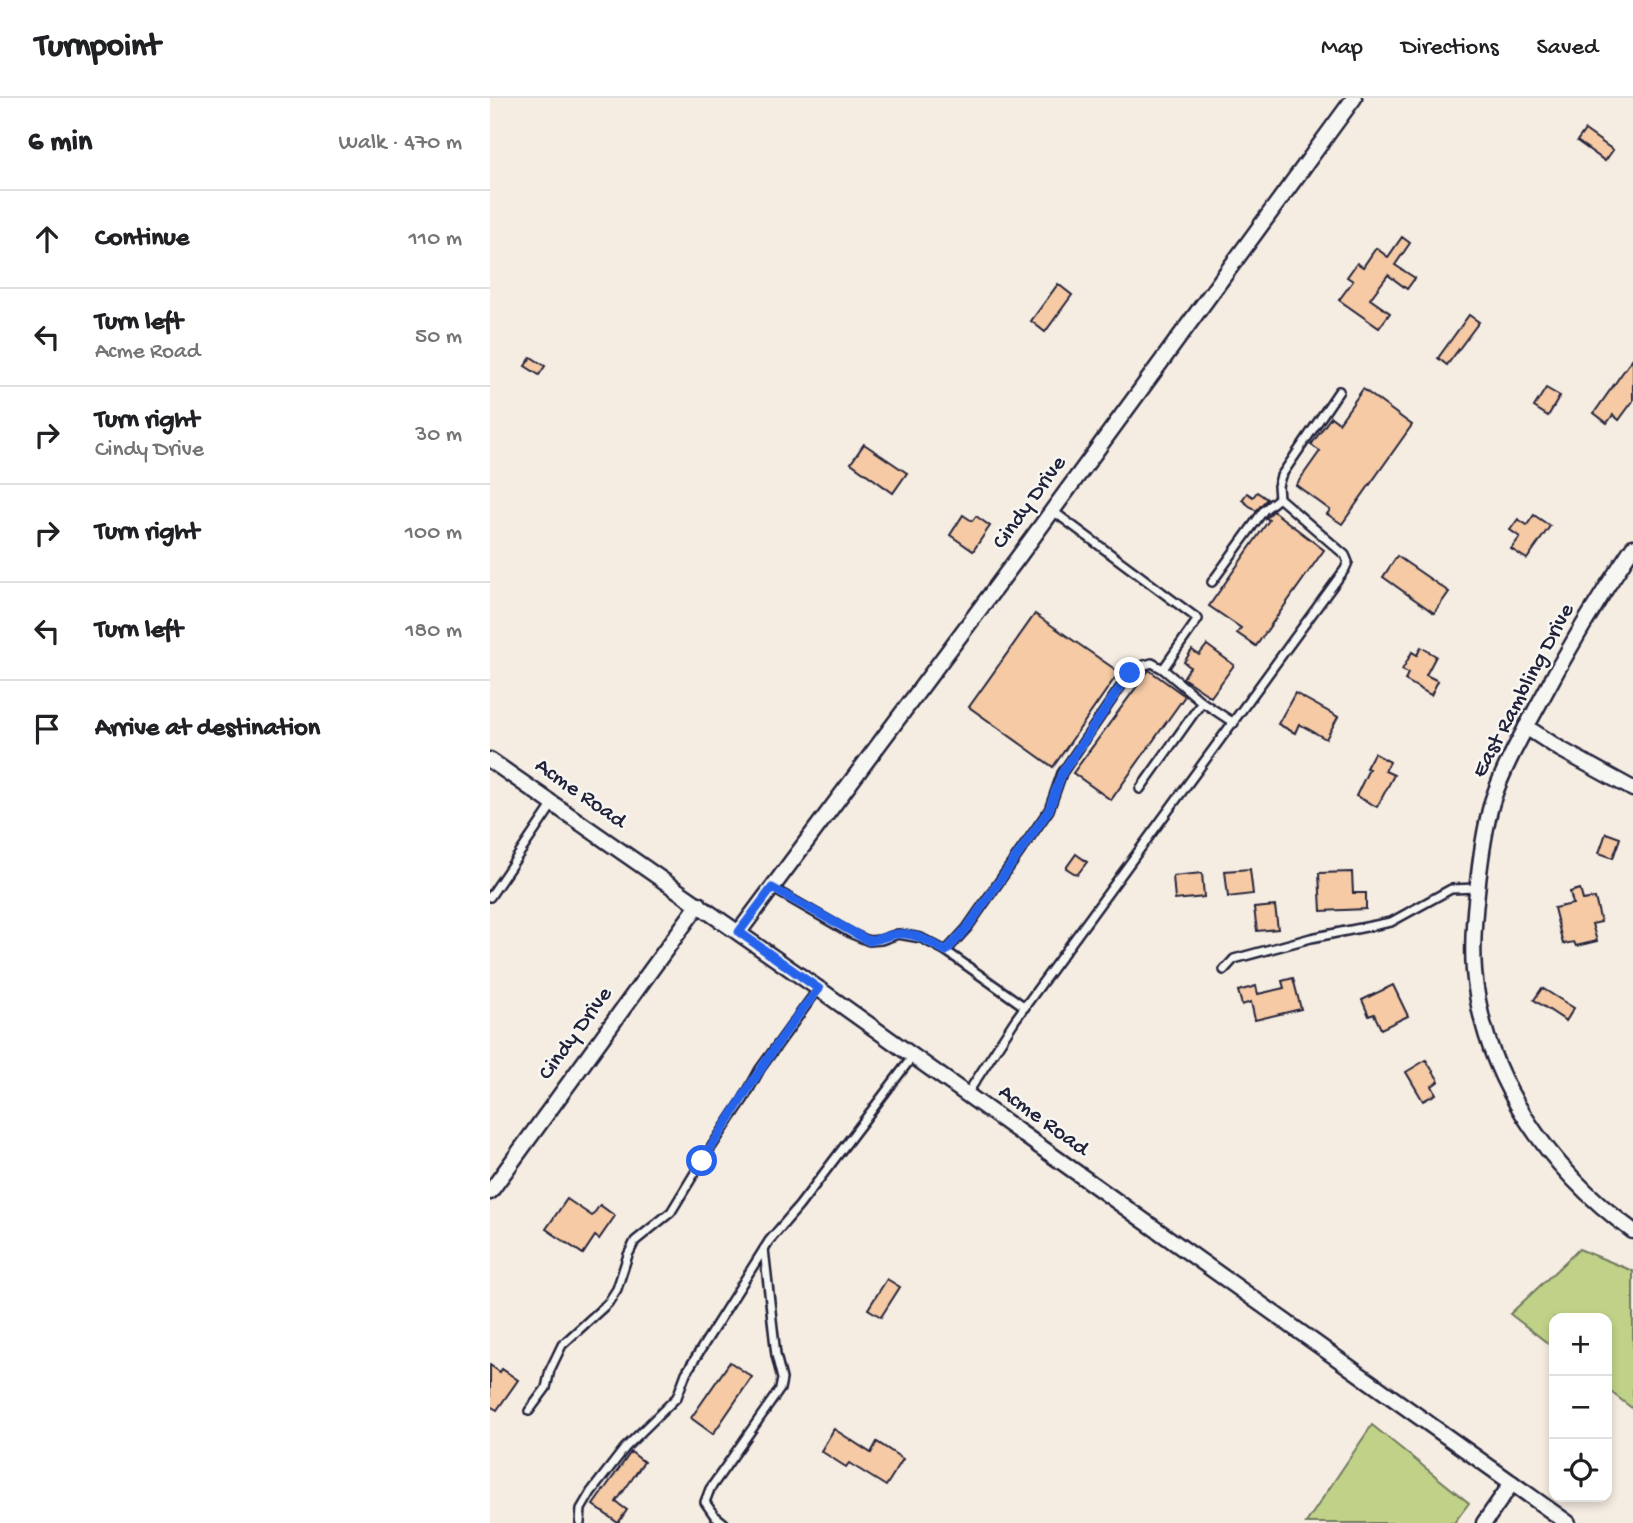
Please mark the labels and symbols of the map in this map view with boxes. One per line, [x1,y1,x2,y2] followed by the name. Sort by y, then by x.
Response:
[987,450,1074,555] street label: Cindy Drive
[1467,598,1582,783] street label: East Rambling Drive
[1114,657,1145,688] route end
[529,753,632,836] street label: Acme Road
[533,981,620,1086] street label: Cindy Drive
[992,1079,1095,1164] street label: Acme Road
[686,1145,717,1176] route start

